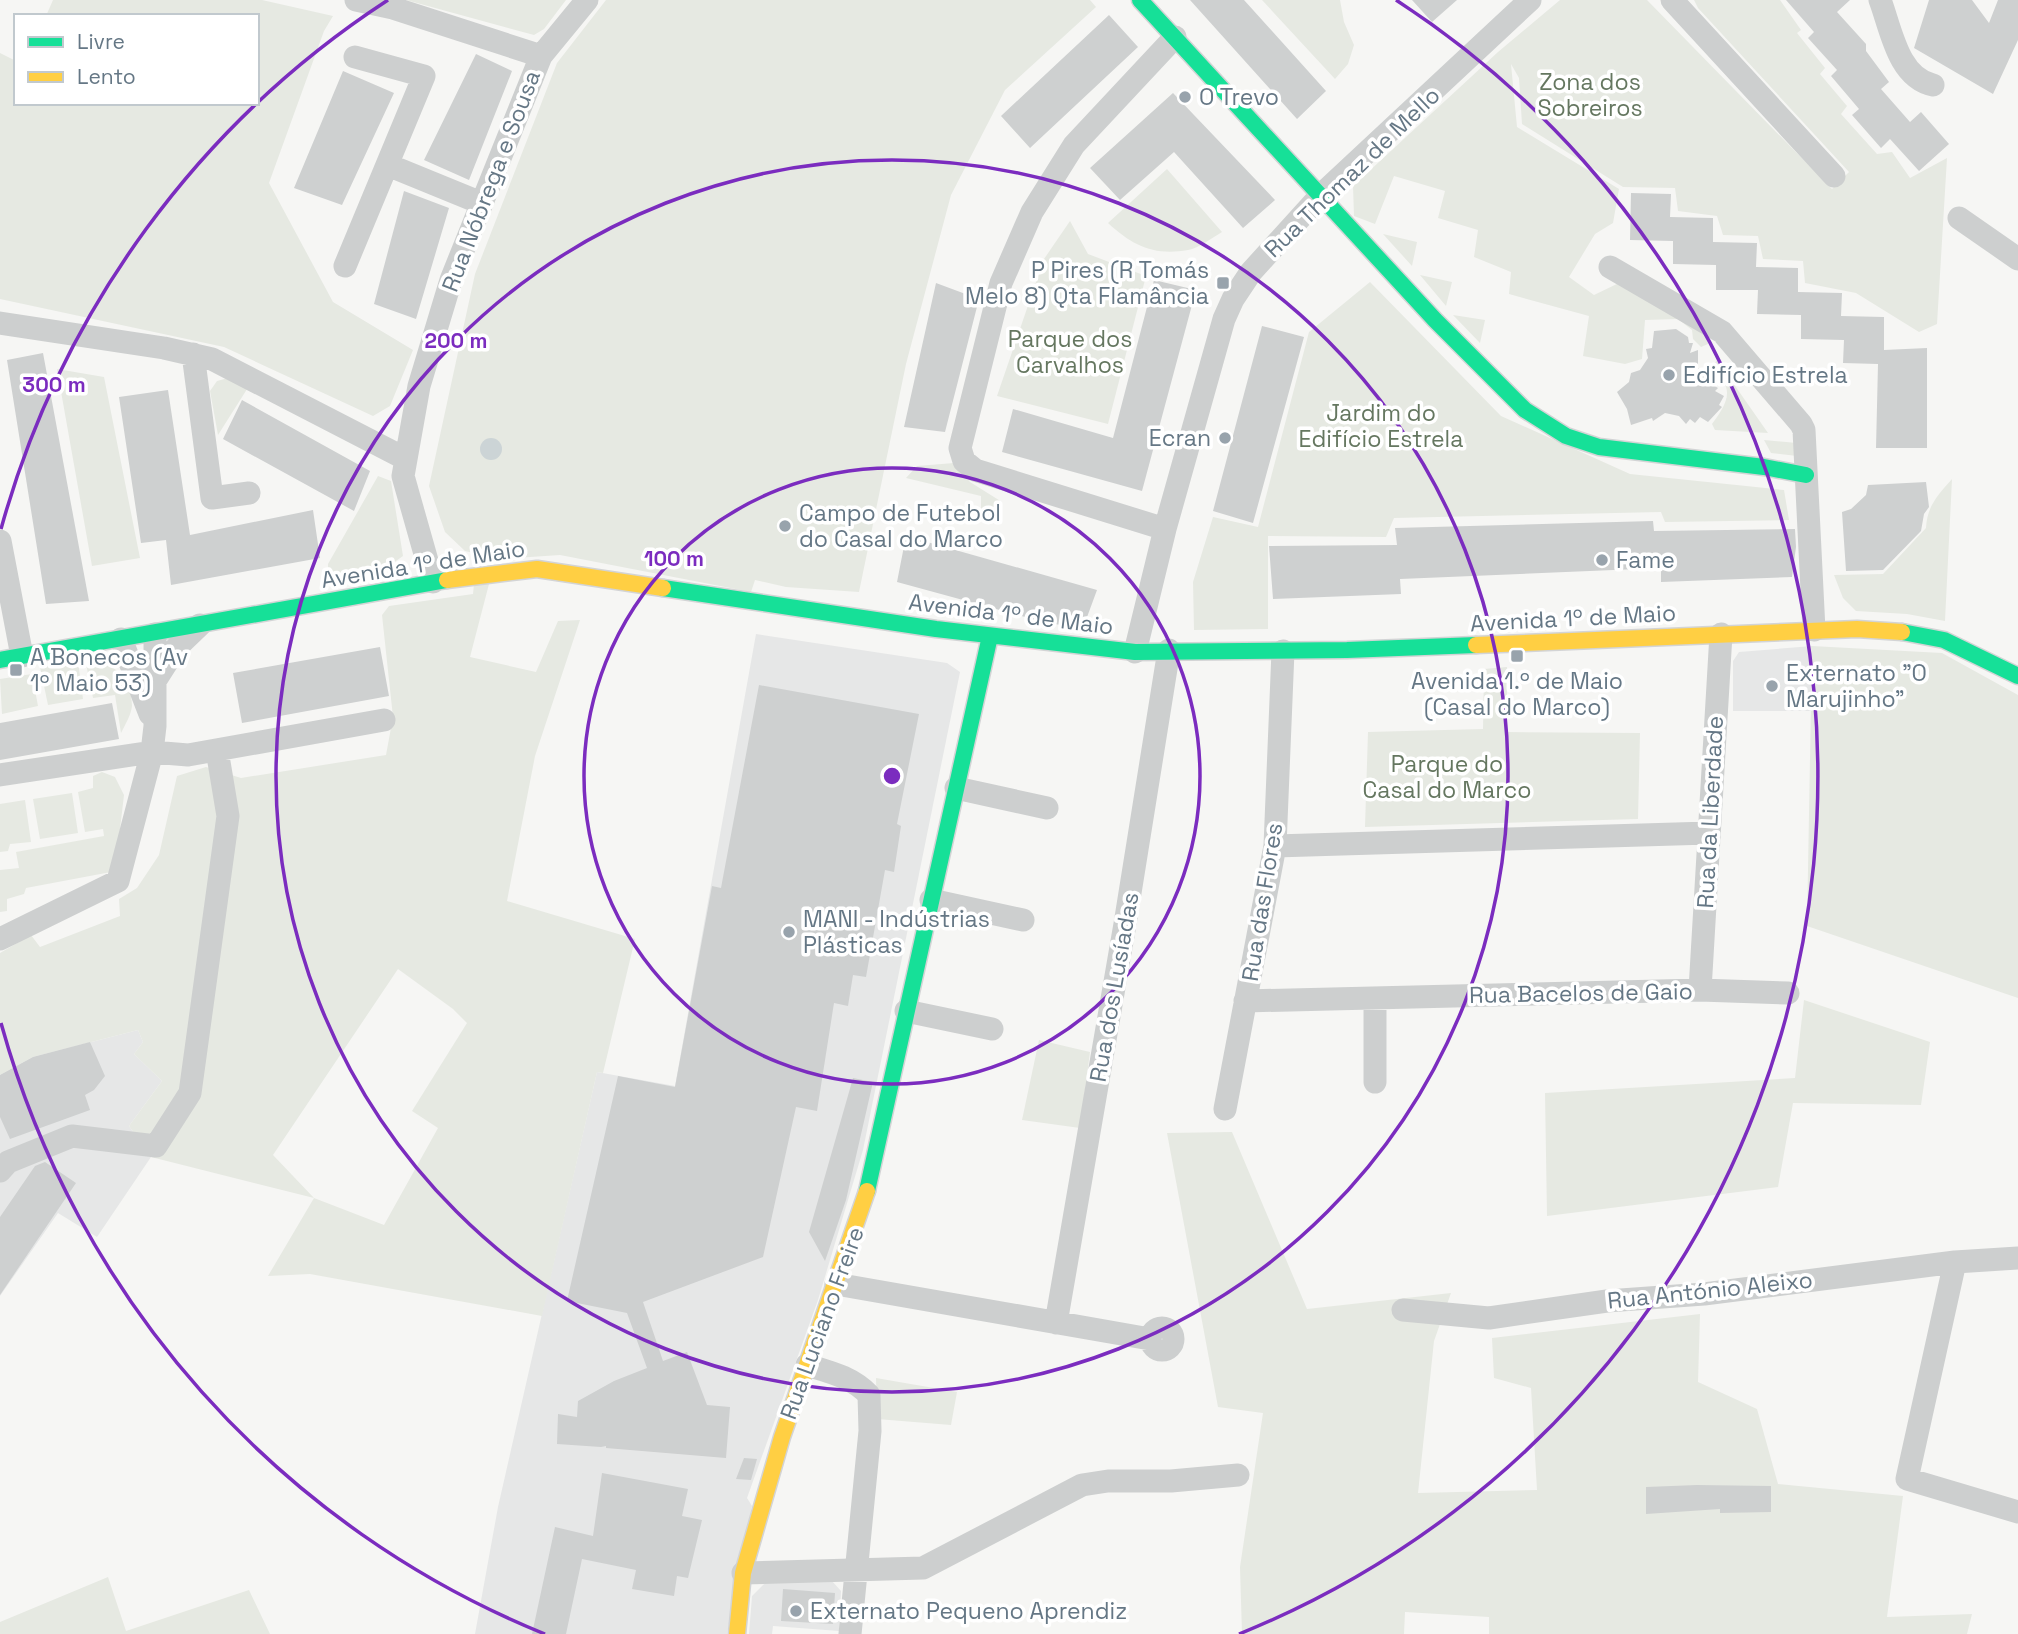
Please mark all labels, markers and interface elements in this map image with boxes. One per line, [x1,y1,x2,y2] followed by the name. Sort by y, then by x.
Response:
[14,14,259,105] legend
[77,28,125,55] text: Livre
[77,63,136,90] text: Lento
[435,66,547,296] street label: Rua Nóbrega e Sousa
[1537,67,1643,123] park label: Zona dos Sobreiros
[1258,80,1446,264] street label: Rua Thomaz de Mello
[1199,82,1279,112] place label: O Trevo
[1177,89,1193,105] marker: O Trevo
[965,255,1209,311] place label: P Pires (R Tomás Melo 8) Qta Flamância
[1215,275,1231,291] marker: P Pires (R Tomás Melo 8) Qta Flamância
[1008,324,1132,380] park label: Parque dos Carvalhos
[425,327,487,354] text: 200 m
[1683,360,1848,390] place label: Edifício Estrela
[1661,367,1677,383] marker: Edifício Estrela
[22,371,86,398] text: 300 m
[1299,398,1463,454] park label: Jardim do Edifício Estrela
[1149,423,1211,453] place label: Ecran
[1217,430,1233,446] marker: Ecran
[799,498,1003,554] place label: Campo de Futebol do Casal do Marco
[777,518,793,534] marker: Campo de Futebol do Casal do Marco
[319,533,527,595] street label: Avenida 1º de Maio
[644,545,704,572] text: 100 m
[1616,545,1675,575] place label: Fame
[1594,552,1610,568] marker: Fame
[907,587,1115,641] street label: Avenida 1º de Maio
[1469,598,1677,638] street label: Avenida 1º de Maio
[30,642,188,698] place label: A Bonecos (Av 1º Maio 53)
[1509,648,1525,664] marker: Avenida 1.º de Maio (Casal do Marco)
[1786,658,1927,714] place label: Externato "O Marujinho"
[8,662,24,678] marker: A Bonecos (Av 1º Maio 53)
[1411,666,1623,722] place label: Avenida 1.º de Maio (Casal do Marco)
[1764,678,1780,694] marker: Externato "O Marujinho"
[1690,715,1730,909] street label: Rua da Liberdade
[1363,749,1531,805] park label: Parque do Casal do Marco
[880,764,904,788] centre of rings
[1235,821,1289,983] street label: Rua das Flores
[1083,890,1145,1084] street label: Rua dos Lusíadas
[803,904,990,960] place label: MANI - Indústrias Plásticas
[781,924,797,940] marker: MANI - Indústrias Plásticas
[1469,976,1693,1010] street label: Rua Bacelos de Gaio
[773,1223,871,1423] street label: Rua Luciano Freire
[1606,1264,1814,1316] street label: Rua António Aleixo
[810,1596,1127,1626] place label: Externato Pequeno Aprendiz
[788,1603,804,1619] marker: Externato Pequeno Aprendiz

